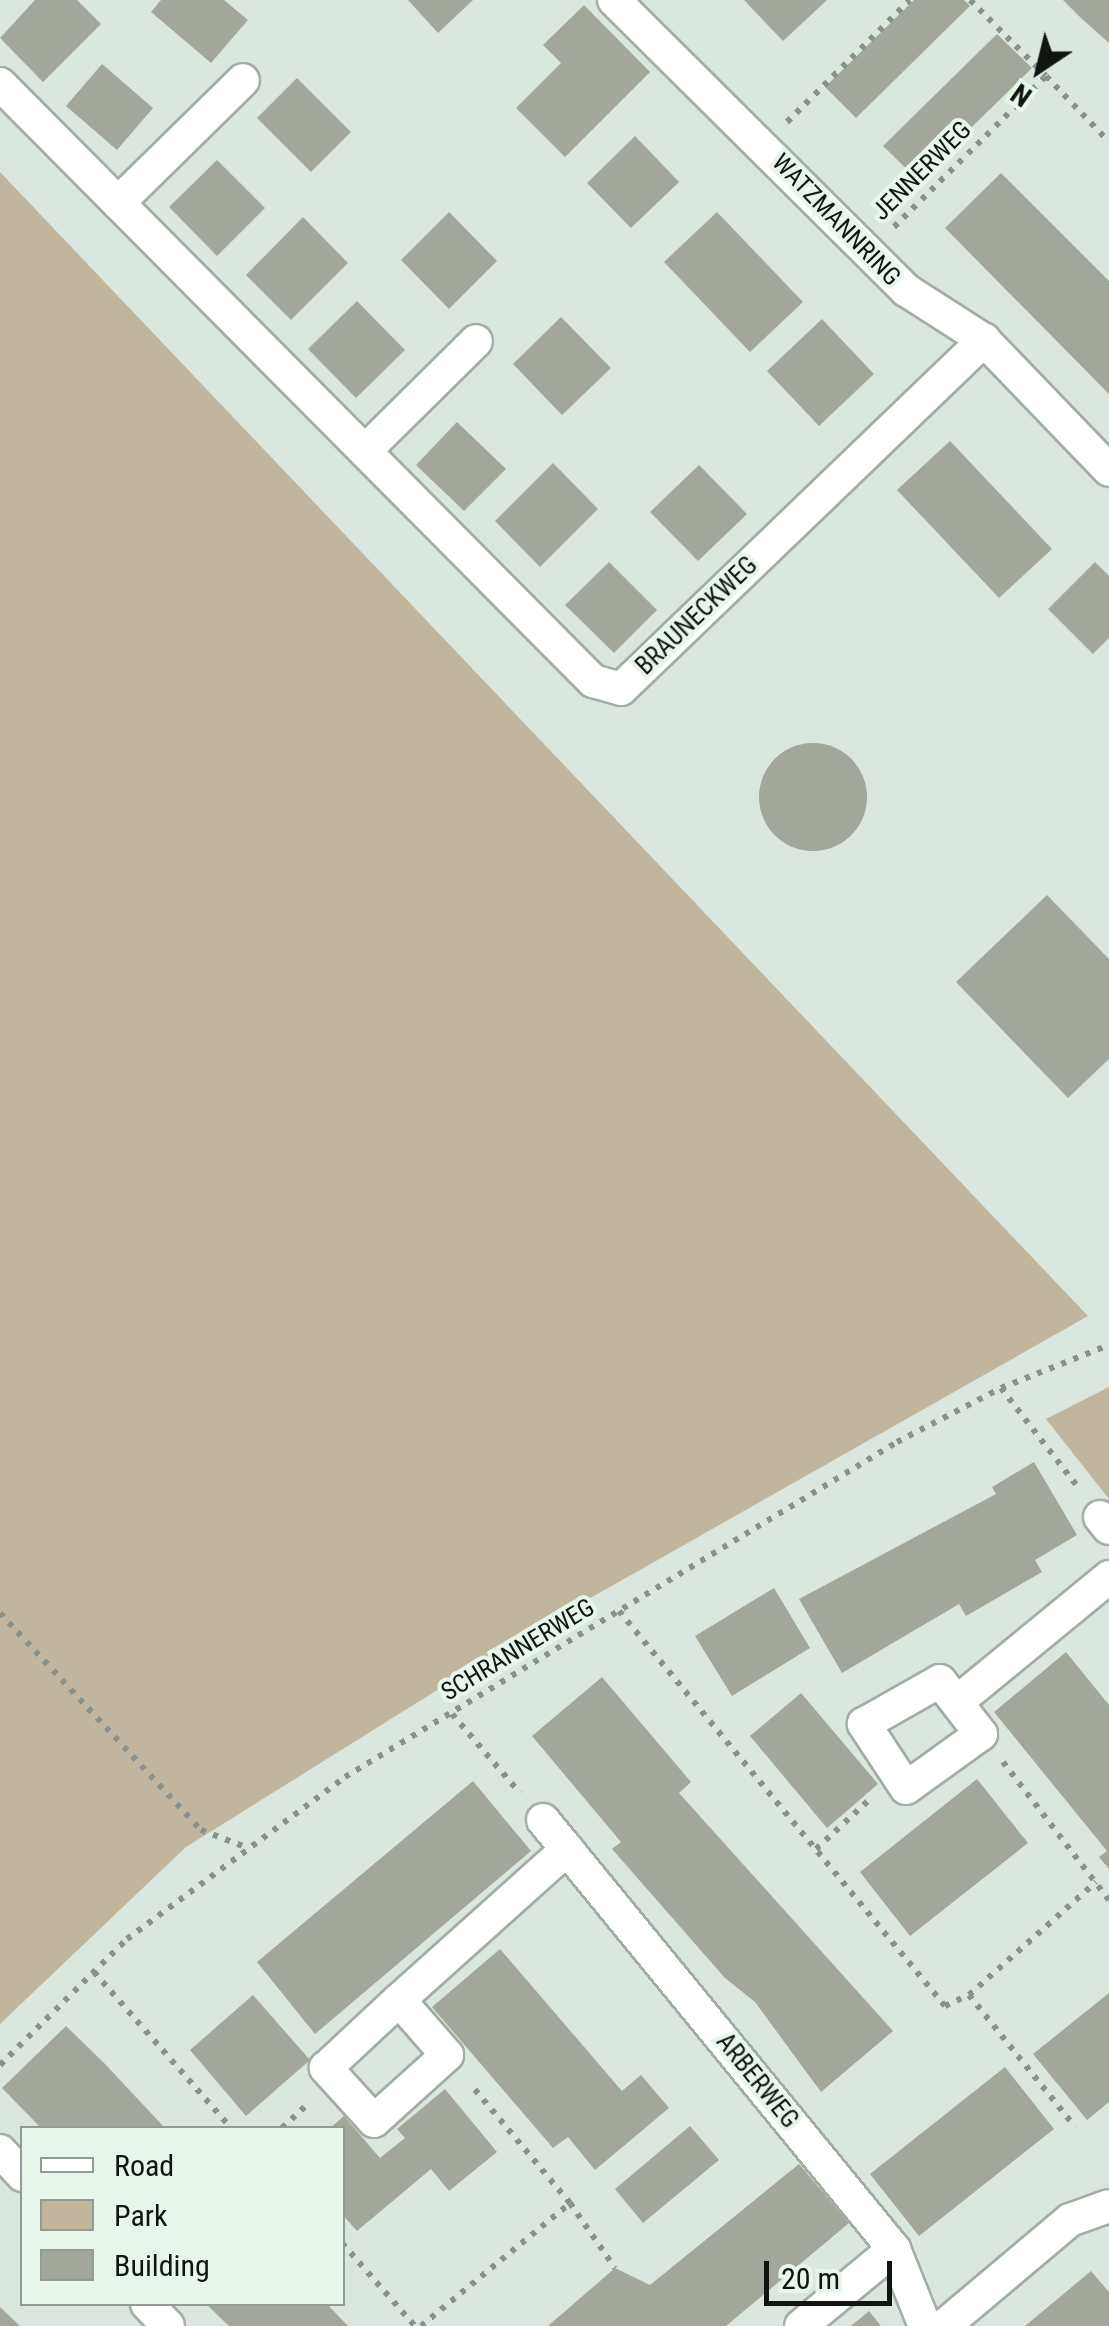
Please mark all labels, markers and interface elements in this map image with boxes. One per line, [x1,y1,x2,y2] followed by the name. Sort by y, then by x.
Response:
[989,20,1089,120] north arrow
[1005,77,1038,113] text: N
[866,115,978,227] street label: JENNERWEG
[766,148,906,292] street label: WATZMANNRING
[630,551,764,681] street label: BRAUNECKWEG
[436,1593,600,1707] street label: SCHRANNERWEG
[710,2028,804,2134] street label: ARBERWEG
[20,2126,345,2306] legend
[114,2148,174,2183] text: Road
[114,2198,168,2233] text: Park
[769,2241,896,2303] scale bar
[114,2248,210,2283] text: Building
[781,2261,840,2296] text: 20 m

